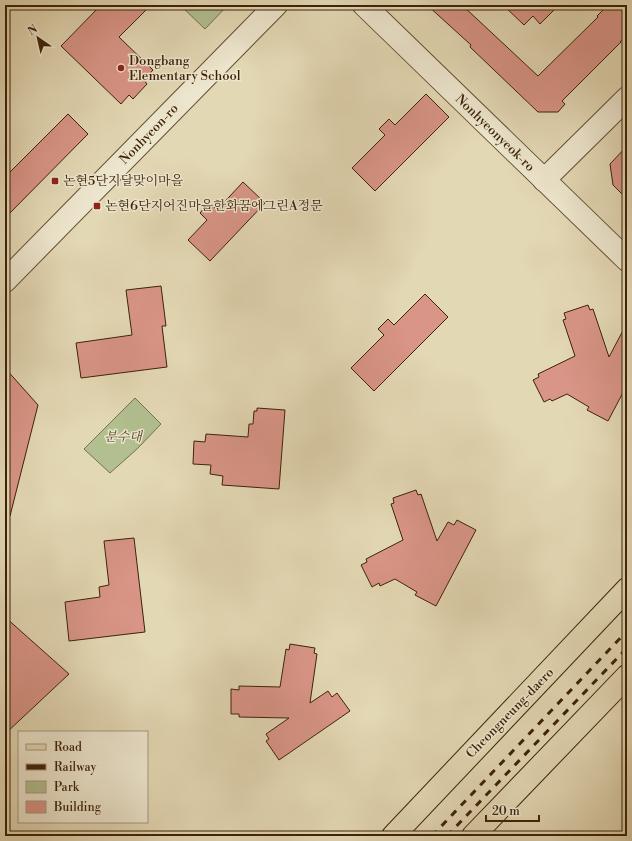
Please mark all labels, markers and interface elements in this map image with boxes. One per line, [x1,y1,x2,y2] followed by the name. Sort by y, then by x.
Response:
[18,18,58,58] north arrow
[25,22,41,39] text: N
[129,53,241,84] place label: Dongbang Elementary School
[116,63,126,73] marker: Dongbang Elementary School
[452,91,538,175] street label: Nonhyeonyeok-ro
[116,100,182,168] street label: Nonhyeon-ro
[63,173,184,189] place label: 논현5단지달맞이마을
[50,176,60,186] marker: 논현5단지달맞이마을
[105,198,323,214] place label: 논현6단지어진마을한화꿈에그린A정문
[92,201,102,211] marker: 논현6단지어진마을한화꿈에그린A정문
[104,429,143,445] park label: 분수대
[463,664,557,762] street label: Cheongneung-daero
[18,731,148,823] legend
[54,740,82,755] text: Road
[54,760,96,775] text: Railway
[54,780,80,795] text: Park
[486,797,539,823] scale bar
[53,800,102,815] text: Building
[492,804,520,819] text: 20 m

